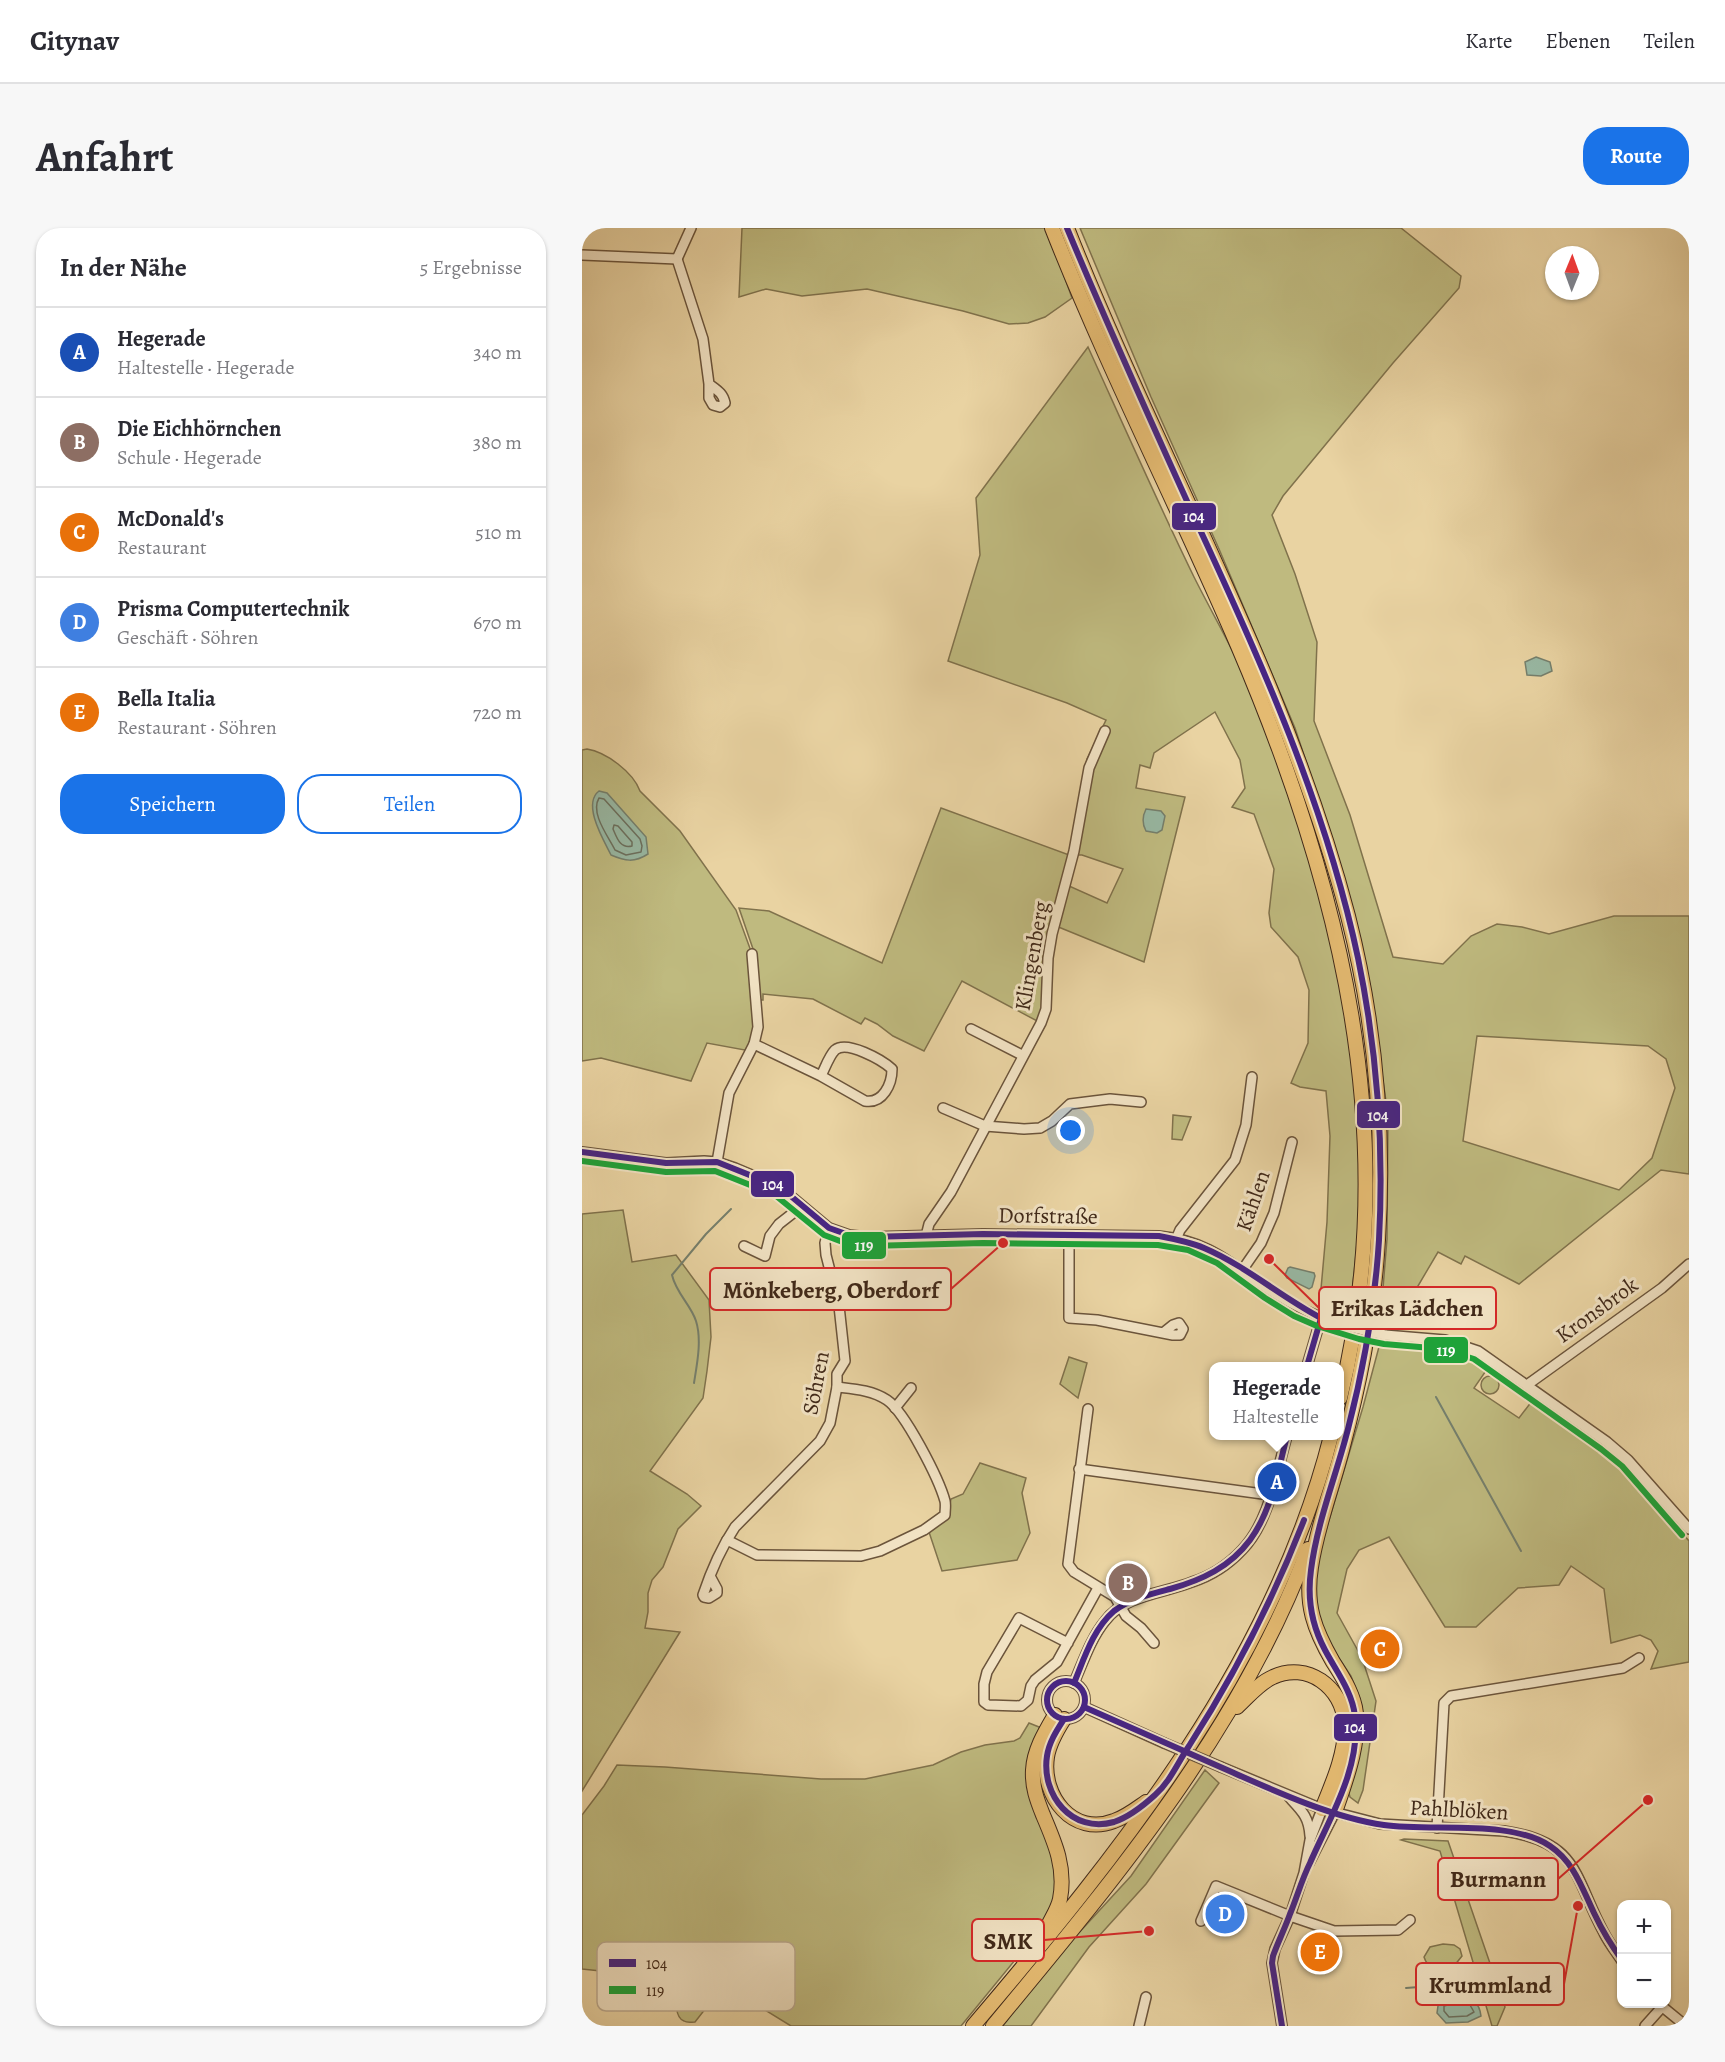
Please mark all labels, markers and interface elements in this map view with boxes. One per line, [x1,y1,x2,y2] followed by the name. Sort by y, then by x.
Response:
[30,22,119,60] text: Citynav
[1465,27,1513,55] text: Karte
[1546,27,1610,55] text: Ebenen
[1643,27,1695,55] text: Teilen
[1583,127,1689,185] button: Route
[36,128,173,185] text: Anfahrt
[1545,246,1599,300] north arrow
[60,250,187,285] text: In der Nähe
[420,254,522,281] text: 5 Ergebnisse
[117,324,206,354] text: Hegerade
[73,339,86,366] text: A
[473,339,522,366] text: 340 m
[117,354,295,381] text: Haltestelle · Hegerade
[117,414,281,444] text: Die Eichhörnchen
[73,429,86,456] text: B
[473,429,522,456] text: 380 m
[117,444,262,471] text: Schule · Hegerade
[1171,502,1217,531] line badge: 104
[117,504,224,534] text: McDonald's
[1183,506,1205,528] text: 104
[73,519,86,546] text: C
[475,519,522,546] text: 510 m
[117,534,207,561] text: Restaurant
[117,594,349,624] text: Prisma Computertechnik
[73,609,86,636] text: D
[473,609,522,636] text: 670 m
[117,624,259,651] text: Geschäft · Söhren
[117,684,216,714] text: Bella Italia
[74,699,85,726] text: E
[473,699,522,726] text: 720 m
[117,714,277,741] text: Restaurant · Söhren
[60,774,285,834] button: Speichern
[297,774,522,834] button: Teilen
[1008,899,1056,1013] street label: Klingenberg
[1356,1100,1401,1129] line badge: 104
[1367,1105,1389,1127] text: 104
[1056,1116,1085,1145] your location
[1229,1166,1277,1236] street label: Kählen
[750,1170,795,1198] line badge: 104
[762,1174,784,1196] text: 104
[998,1200,1098,1232] street label: Dorfstraße
[841,1231,887,1260] line badge: 119
[855,1235,873,1257] text: 119
[710,1268,951,1310] callout: Mönkeberg, Oberdorf
[1550,1270,1644,1350] street label: Kronsbrok
[723,1274,943,1306] text: Mönkeberg, Oberdorf
[1319,1287,1496,1329] callout: Erikas Lädchen
[1330,1292,1484,1324] text: Erikas Lädchen
[1423,1336,1469,1364] line badge: 119
[1437,1340,1455,1362] text: 119
[795,1349,837,1417] street label: Söhren
[1209,1362,1344,1440] popup
[1232,1373,1321,1403] text: Hegerade
[1232,1403,1319,1430] text: Haltestelle
[1258,1460,1296,1504] pin: A
[1108,1560,1148,1606] pin: B
[1360,1626,1400,1672] pin: C
[1333,1713,1378,1742] line badge: 104
[1344,1717,1366,1739] text: 104
[1409,1792,1509,1828] street label: Pahlblöken
[1438,1858,1558,1900] callout: Burmann
[1450,1863,1547,1895] text: Burmann
[1206,1892,1244,1936] pin: D
[1617,1900,1671,2008] map controls
[1617,1900,1671,1954] button: +
[972,1919,1044,1961] callout: SMK
[984,1925,1033,1957] text: SMK
[1300,1930,1340,1974] pin: E
[597,1942,795,2011] legend
[646,1953,667,1975] text: 104
[1617,1954,1671,2008] button: −
[1416,1963,1564,2005] callout: Krummland
[1428,1969,1552,2001] text: Krummland
[646,1980,664,2002] text: 119

